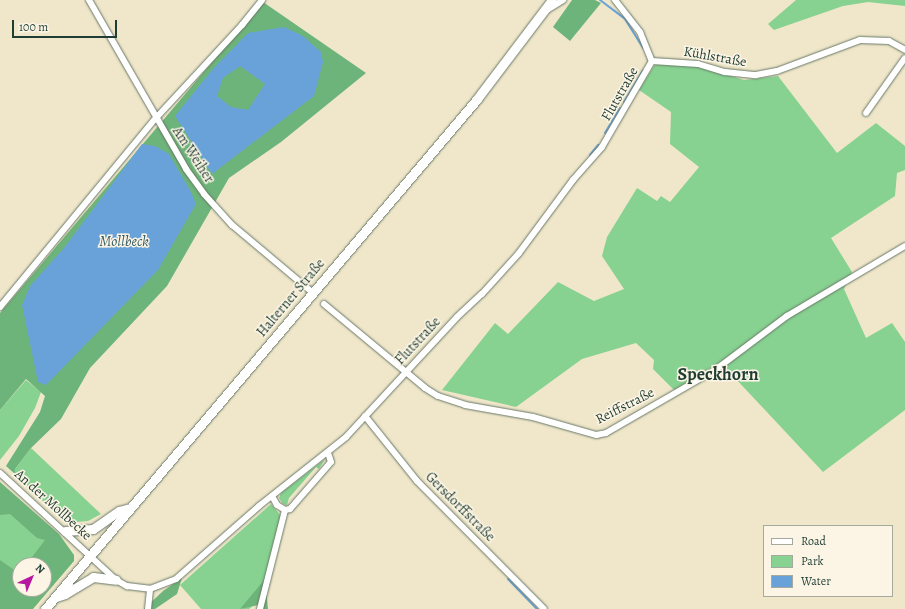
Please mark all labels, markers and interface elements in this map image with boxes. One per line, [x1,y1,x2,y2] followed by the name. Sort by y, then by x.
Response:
[14,12,119,38] scale bar
[19,19,48,35] text: 100 m
[682,43,748,71] street label: Kühlstraße
[598,64,642,124] street label: Flutstraße
[169,124,217,186] street label: Am Weiher
[99,233,149,251] water label: Mollbeck
[253,255,329,341] street label: Halterner Straße
[392,314,444,368] street label: Flutstraße
[677,363,759,385] district label: Speckhorn
[593,384,657,428] street label: Reiffstraße
[11,466,95,544] street label: An der Mollbecke
[422,469,498,545] street label: Gersdorffstraße
[763,525,893,597] legend
[801,533,826,549] text: Road
[801,553,824,569] text: Park
[12,557,52,597] north arrow
[32,561,48,577] text: N
[801,573,831,589] text: Water

